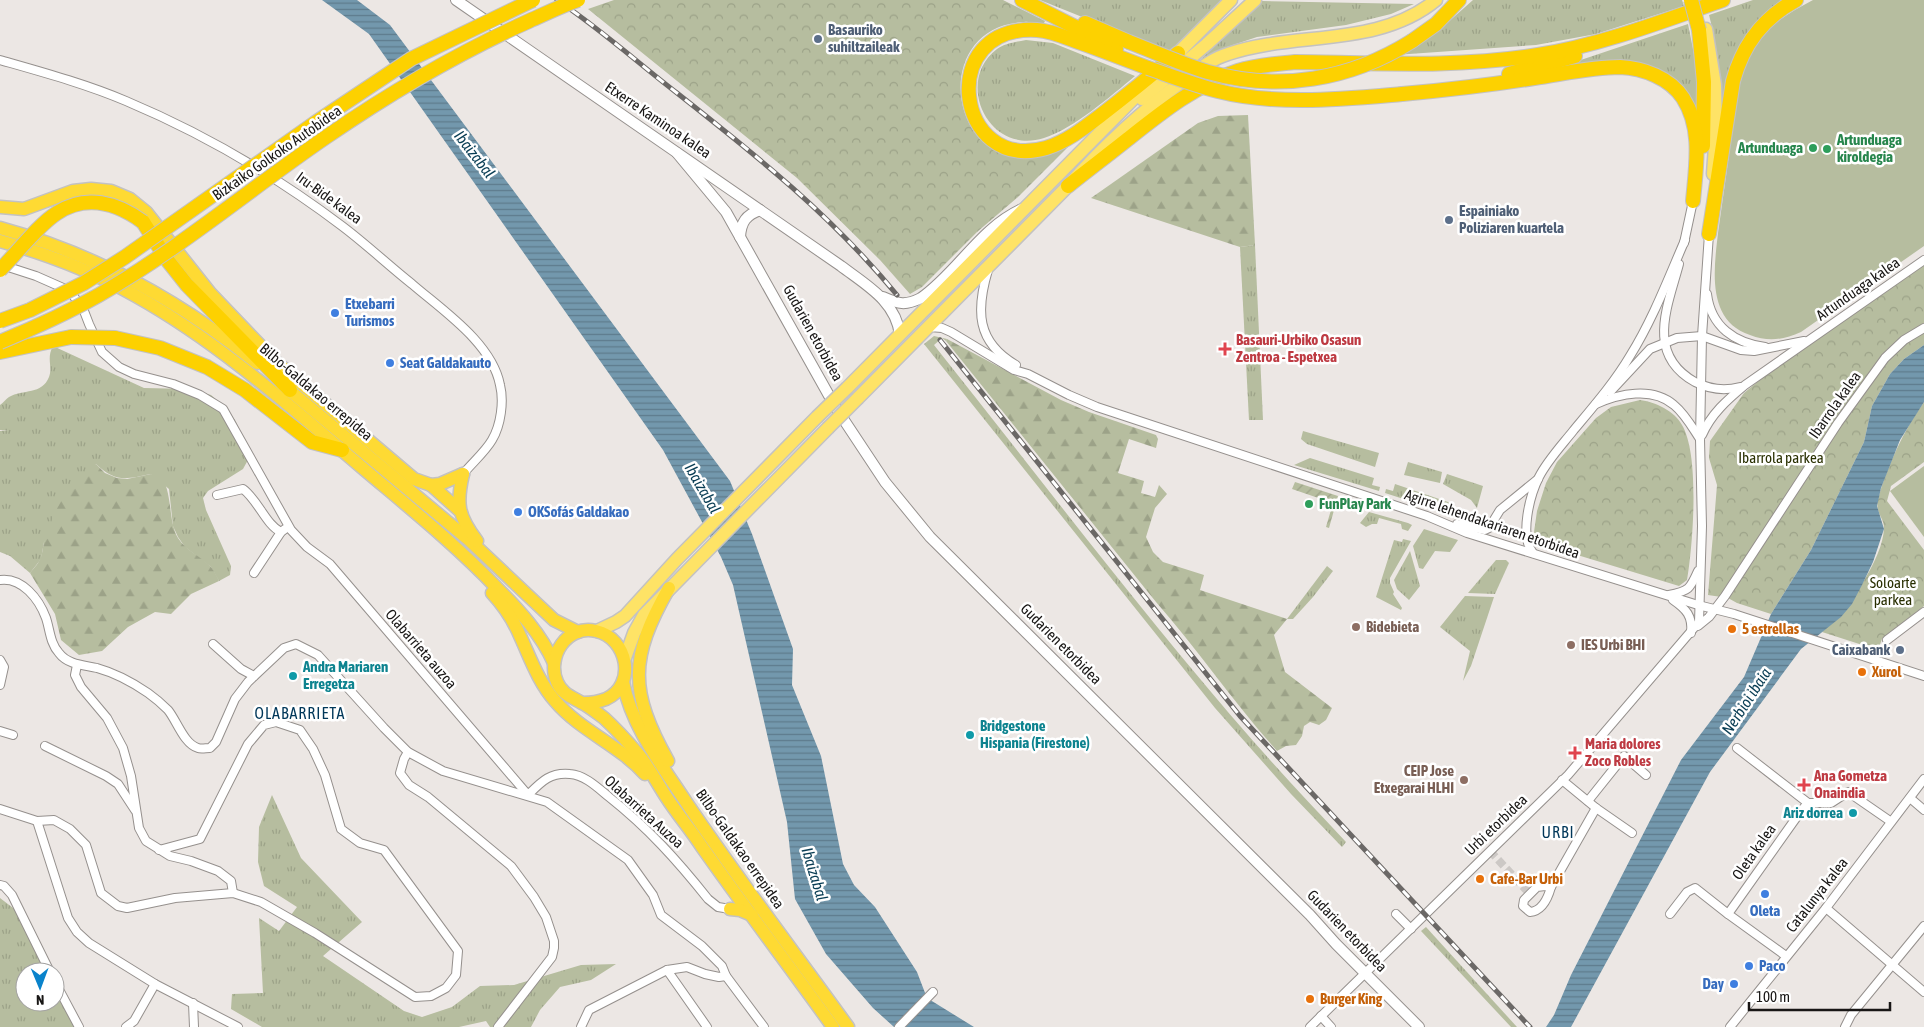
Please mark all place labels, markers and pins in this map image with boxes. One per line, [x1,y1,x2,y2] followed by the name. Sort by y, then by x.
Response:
[828,21,900,55] place label: Basauriko suhiltzaileak
[812,33,824,45] marker: Basauriko suhiltzaileak
[1836,131,1902,165] place label: Artunduaga kiroldegia
[1737,139,1803,156] place label: Artunduaga
[1807,142,1819,154] marker: Artunduaga
[1821,143,1833,155] marker: Artunduaga kiroldegia
[1459,202,1564,236] place label: Espainiako Poliziaren kuartela
[1443,214,1455,226] marker: Espainiako Poliziaren kuartela
[345,295,395,329] place label: Etxebarri Turismos
[329,307,341,319] marker: Etxebarri Turismos
[1236,331,1361,365] place label: Basauri-Urbiko Osasun Zentroa - Espetxea
[1218,342,1232,356] marker: Basauri-Urbiko Osasun Zentroa - Espetxea
[400,354,491,371] place label: Seat Galdakauto
[384,357,396,369] marker: Seat Galdakauto
[1319,495,1391,512] place label: FunPlay Park
[1303,498,1315,510] marker: FunPlay Park
[528,503,629,520] place label: OKSofás Galdakao
[512,506,524,518] marker: OKSofás Galdakao
[1366,618,1419,635] place label: Bidebieta
[1742,620,1800,637] place label: 5 estrellas
[1350,621,1362,633] marker: Bidebieta
[1726,623,1738,635] marker: 5 estrellas
[1581,636,1645,653] place label: IES Urbi BHI
[1565,639,1577,651] marker: IES Urbi BHI
[1832,641,1890,658] place label: Caixabank
[1894,644,1906,656] marker: Caixabank
[302,658,388,692] place label: Andra Mariaren Erregetza
[1871,663,1902,680] place label: Xurol
[1856,666,1868,678] marker: Xurol
[287,670,299,682] marker: Andra Mariaren Erregetza
[980,717,1090,751] place label: Bridgestone Hispania (Firestone)
[964,729,976,741] marker: Bridgestone Hispania (Firestone)
[1585,735,1661,769] place label: Maria dolores Zoco Robles
[1569,747,1581,759] marker: Maria dolores Zoco Robles
[1374,762,1454,796] place label: CEIP Jose Etxegarai HLHI
[1813,767,1887,801] place label: Ana Gometza Onaindia
[1458,774,1470,786] marker: CEIP Jose Etxegarai HLHI
[1798,779,1810,791] marker: Ana Gometza Onaindia
[1783,804,1843,821] place label: Ariz dorrea
[1847,807,1859,819] marker: Ariz dorrea
[1490,870,1563,887] place label: Cafe-Bar Urbi
[1474,873,1486,885] marker: Cafe-Bar Urbi
[1759,888,1771,900] marker: Oleta
[1750,902,1780,919] place label: Oleta
[1759,957,1786,974] place label: Paco
[1743,960,1755,972] marker: Paco
[1702,975,1725,992] place label: Day
[1728,978,1740,990] marker: Day
[1320,990,1383,1007] place label: Burger King
[1304,993,1316,1005] marker: Burger King

